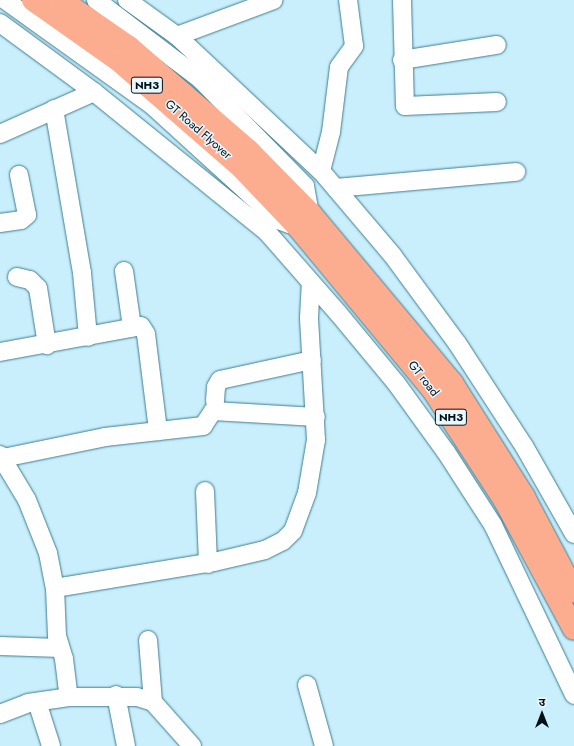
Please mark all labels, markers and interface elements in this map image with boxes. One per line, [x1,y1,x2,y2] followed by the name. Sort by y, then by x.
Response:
[130,76,164,94] road number: NH3
[162,97,234,163] street label: GT Road Flyover
[405,358,441,400] street label: GT road
[434,408,468,426] road number: NH3
[522,694,562,734] north arrow
[539,694,545,710] text: उ

